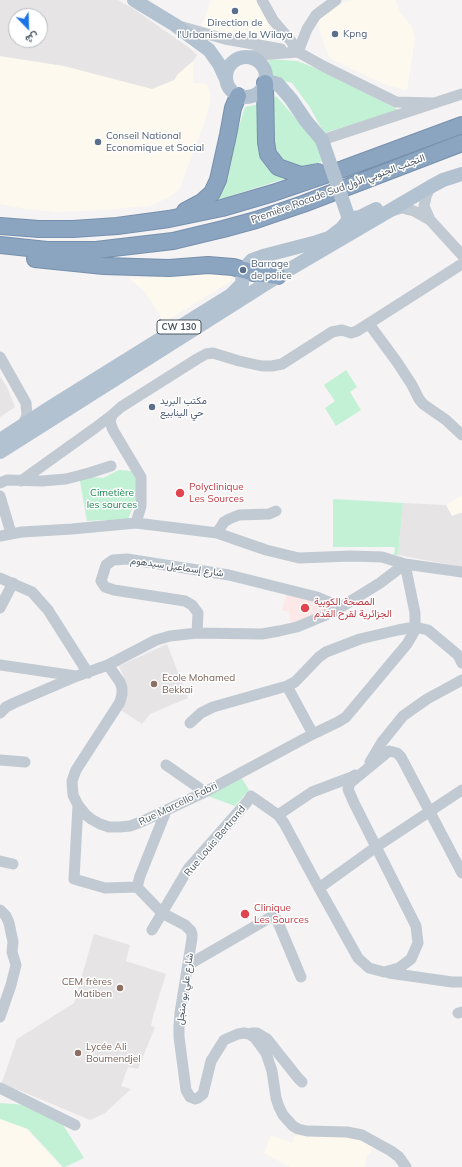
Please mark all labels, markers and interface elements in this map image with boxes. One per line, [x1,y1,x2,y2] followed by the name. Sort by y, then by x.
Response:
[230,6,240,16] marker: Direction de l'Urbanisme de la Wilaya
[8,8,48,48] north arrow
[177,17,293,40] place label: Direction de l'Urbanisme de la Wilaya
[343,28,367,40] place label: Kpng
[23,29,41,47] text: ش
[330,29,340,39] marker: Kpng
[106,130,204,154] place label: Conseil National Economique et Social
[93,137,103,147] marker: Conseil National Economique et Social
[249,152,427,226] street label: Première Rocade Sud التجنب الجنوبي الأول
[251,258,292,282] place label: Barrage de police
[238,265,248,275] marker: Barrage de police
[157,320,201,334] road number: CW 130
[160,395,207,418] place label: مكتب البريد حي الينابيع
[147,402,157,412] marker: مكتب البريد حي الينابيع
[189,481,244,504] place label: Polyclinique Les Sources
[87,487,137,510] park label: Cimetière les sources
[174,487,186,499] marker: Polyclinique Les Sources
[130,555,224,579] street label: شارع إسماعيل سيدهوم
[314,596,392,620] place label: المصحة الكوبية الجزائرية لقرح القدم
[299,602,311,614] marker: المصحة الكوبية الجزائرية لقرح القدم
[162,672,235,696] place label: Ecole Mohamed Bekkai
[149,679,159,689] marker: Ecole Mohamed Bekkai
[137,780,219,828] street label: Rue Marcello Fabri
[182,803,248,879] street label: Rue Louis Bertrand
[254,902,309,926] place label: Clinique Les Sources
[239,908,251,920] marker: Clinique Les Sources
[174,952,196,1026] street label: شارع علي بو منجل
[62,976,112,1000] place label: CEM frères Matiben
[115,983,125,993] marker: CEM frères Matiben
[86,1041,141,1064] place label: Lycée Ali Boumendjel
[73,1048,83,1058] marker: Lycée Ali Boumendjel

